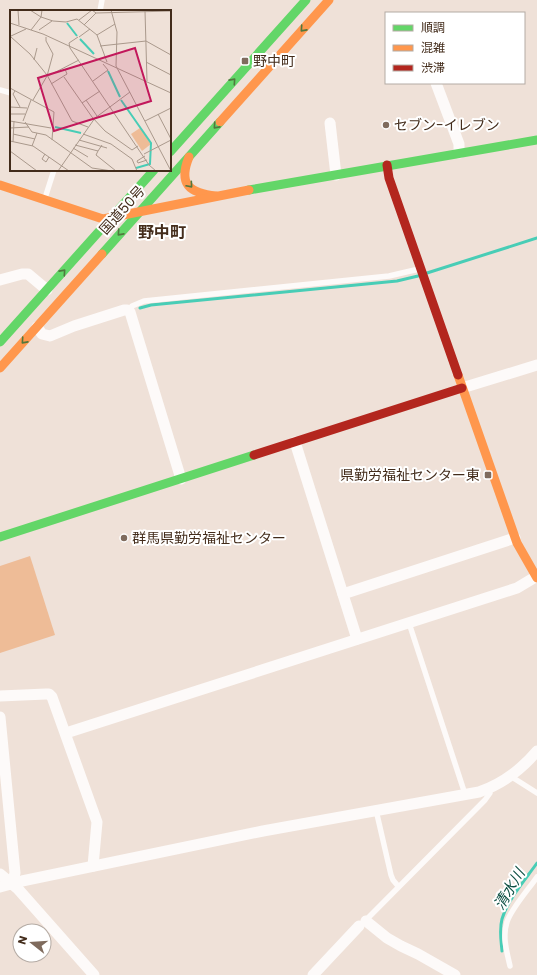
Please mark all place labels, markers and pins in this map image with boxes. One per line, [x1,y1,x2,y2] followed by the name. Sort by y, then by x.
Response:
[253,51,295,71] place label: 野中町
[240,56,250,66] marker: 野中町
[394,115,500,135] place label: セブン-イレブン
[381,120,391,130] marker: セブン-イレブン
[340,465,480,485] place label: 県勤労福祉センター東
[483,470,493,480] marker: 県勤労福祉センター東
[132,528,286,548] place label: 群馬県勤労福祉センター
[119,533,129,543] marker: 群馬県勤労福祉センター

